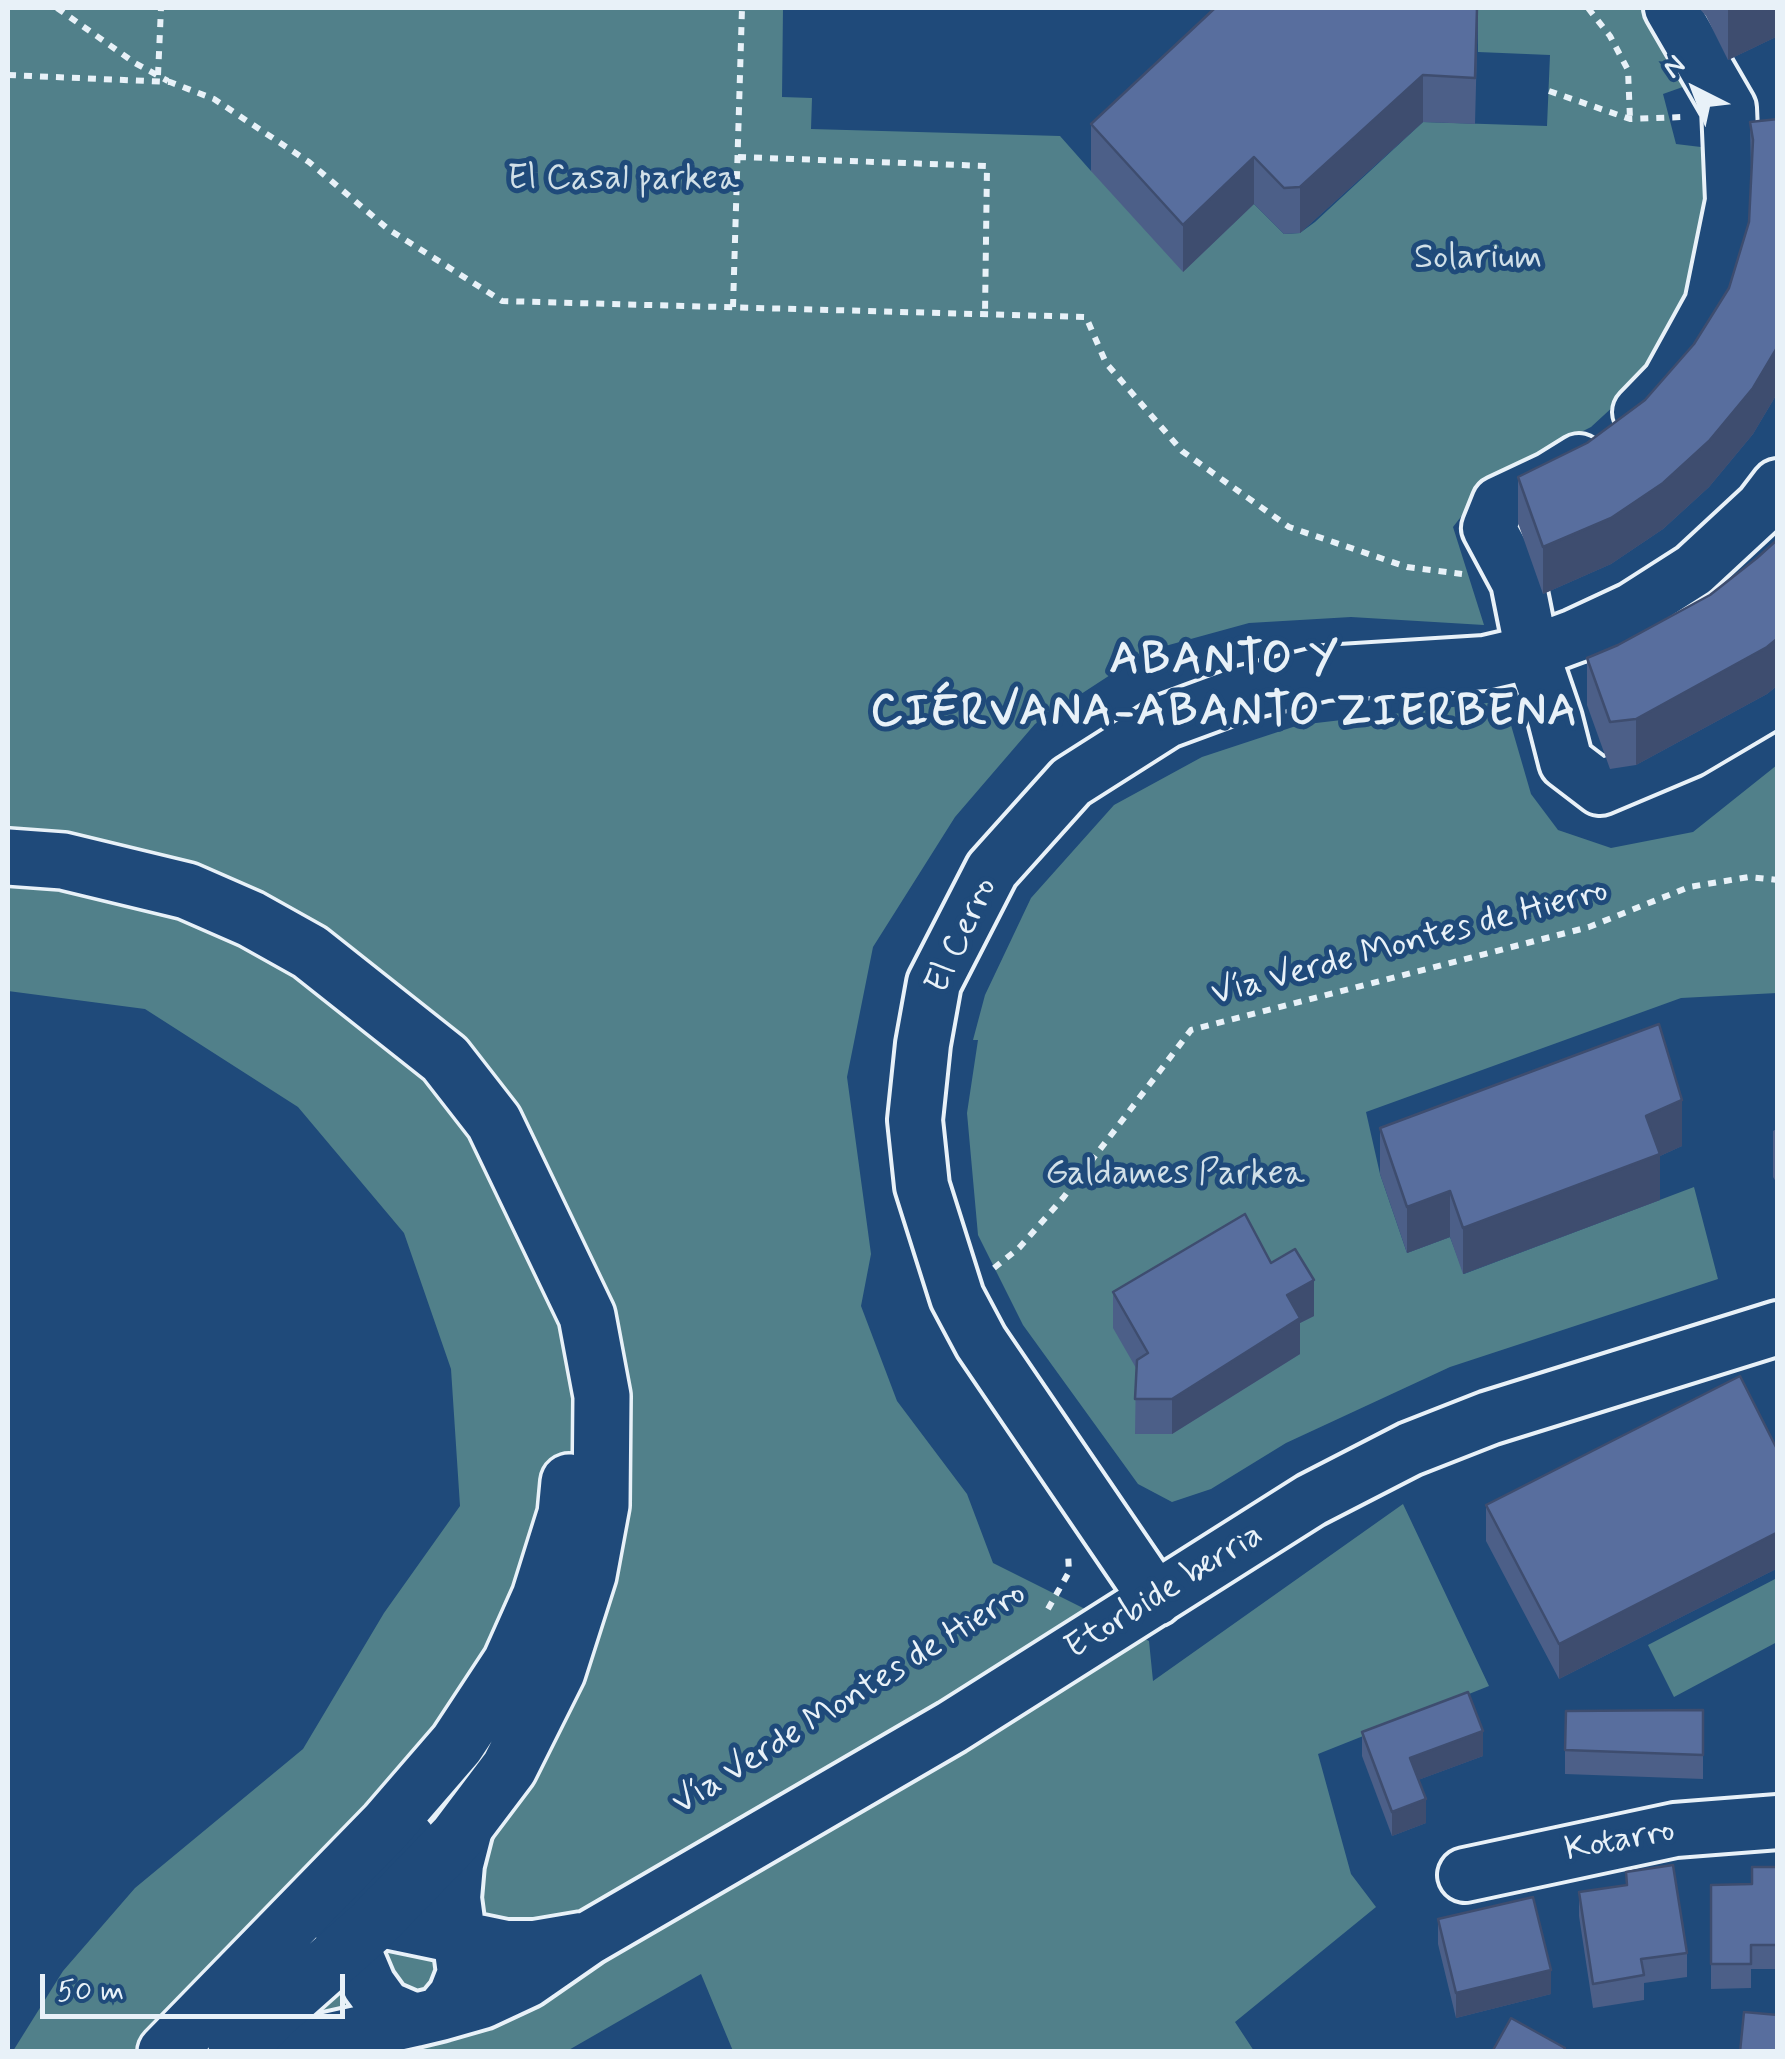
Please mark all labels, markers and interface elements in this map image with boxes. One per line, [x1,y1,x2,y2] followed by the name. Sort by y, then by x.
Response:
[1645,40,1745,140] north arrow
[1655,47,1694,87] text: N
[507,160,739,202] park label: El Casal parkea
[1414,239,1542,281] park label: Solarium
[869,636,1581,742] district label: ABANTO Y CIÉRVANA-ABANTO ZIERBENA
[918,871,1008,1001] street label: El Cerro
[1207,871,1613,1017] street label: Vía Verde Montes de Hierro
[1045,1155,1305,1197] park label: Galdames Parkea
[1058,1515,1272,1671] street label: Etorbide berria
[666,1574,1034,1826] street label: Vía Verde Montes de Hierro
[1562,1811,1678,1873] street label: Kotarro
[45,1954,350,2016] scale bar
[57,1972,124,2011] text: 50 m

